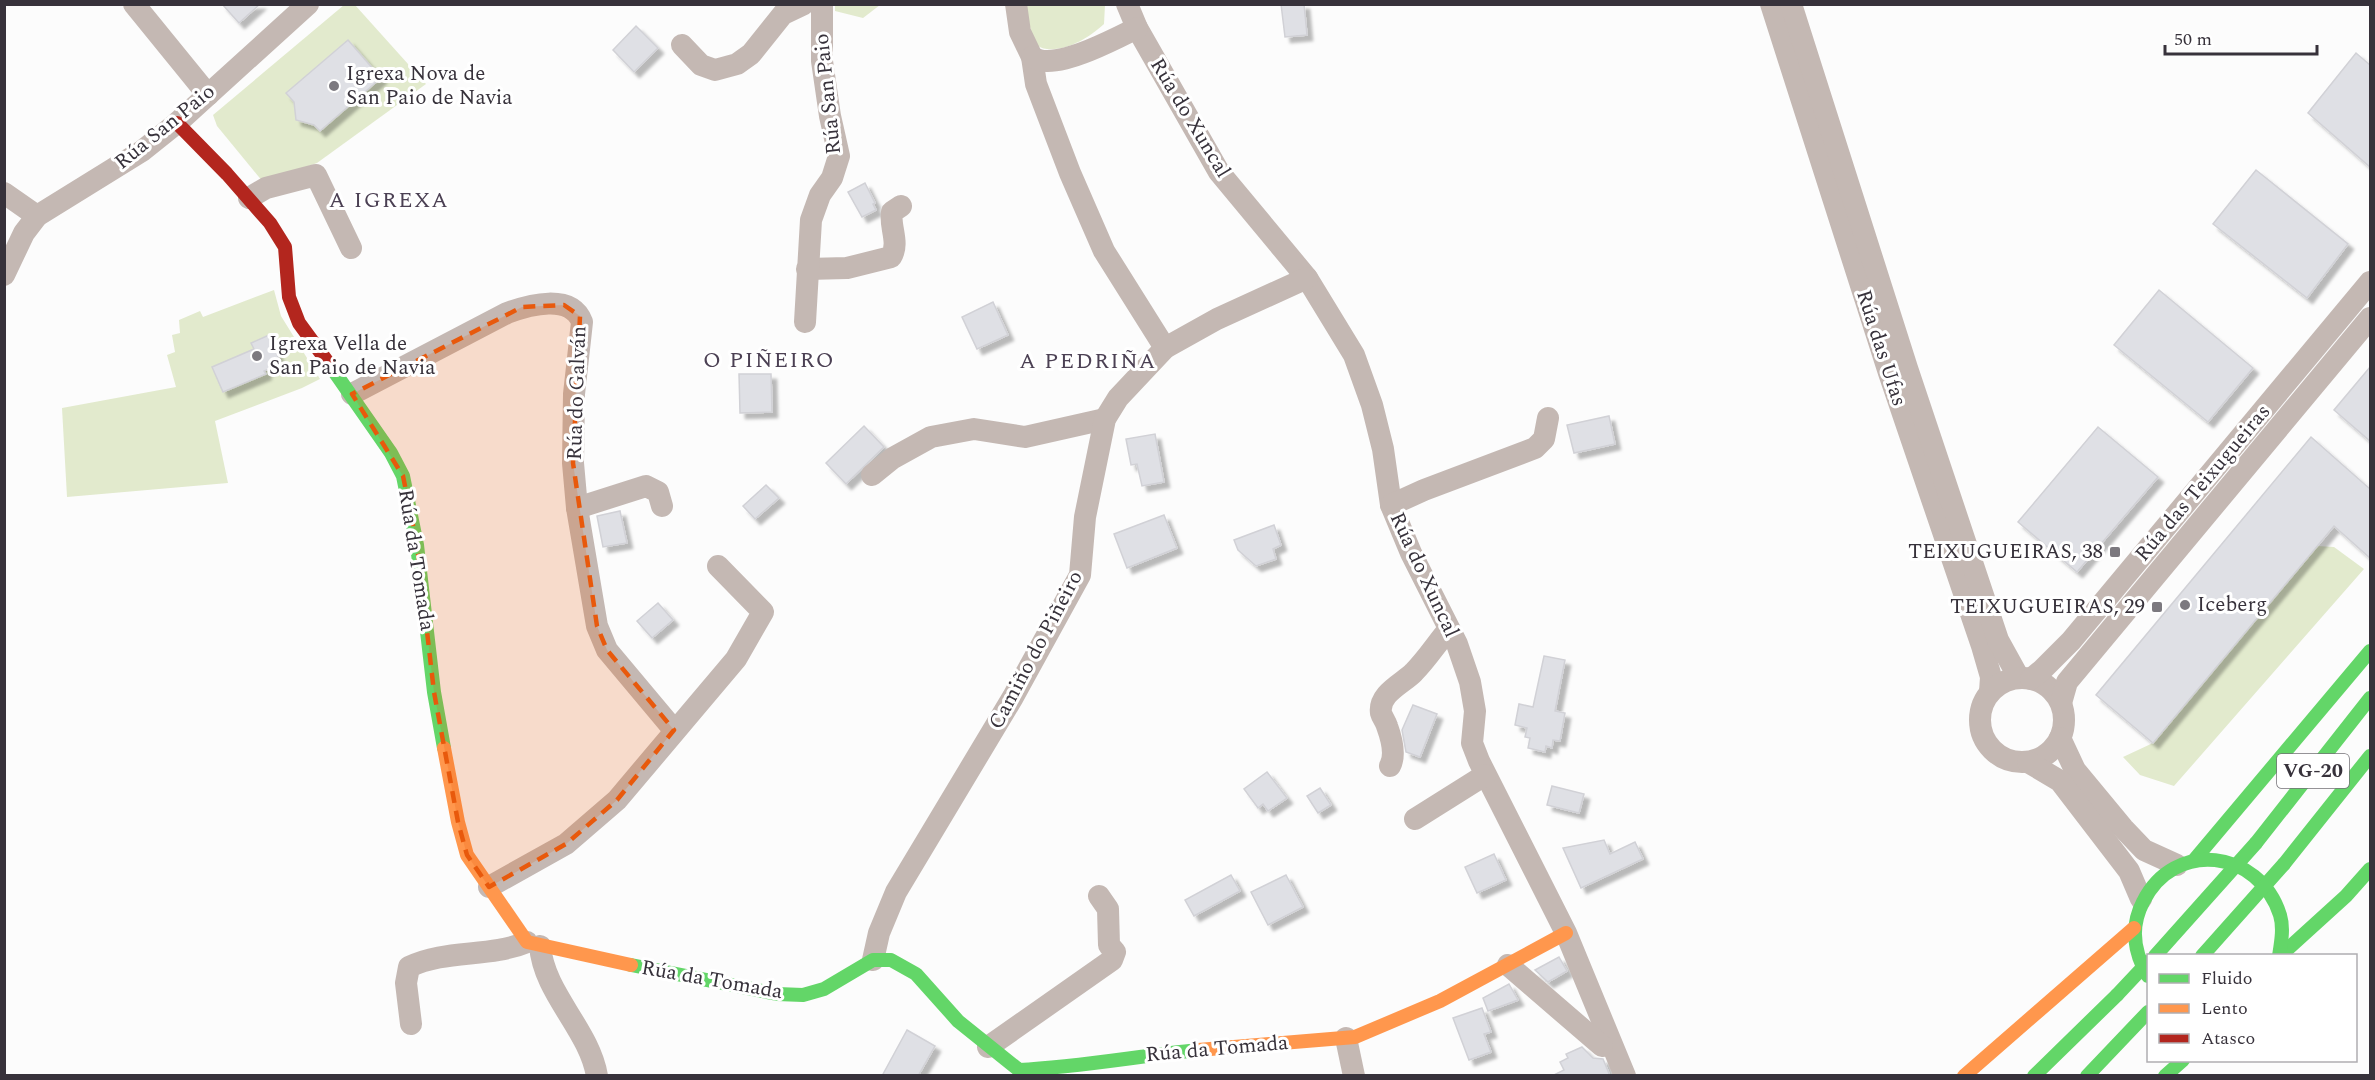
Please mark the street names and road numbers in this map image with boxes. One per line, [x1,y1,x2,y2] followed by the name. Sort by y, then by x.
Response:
[806,32,850,156] street label: Rúa San Paio
[1142,52,1238,184] street label: Rúa do Xuncal
[108,76,222,178] street label: Rúa San Paio
[1847,286,1915,410] street label: Rúa das Ufas
[559,325,595,461] street label: Rúa do Galván
[2127,397,2279,569] street label: Rúa das Teixugueiras
[389,487,443,634] street label: Rúa da Tomada
[1381,507,1467,643] street label: Rúa do Xuncal
[981,565,1091,735] street label: Camiño do Piñeiro
[2277,754,2349,788] road number: VG-20
[639,952,786,1008] street label: Rúa da Tomada
[1144,1027,1290,1071] street label: Rúa da Tomada

